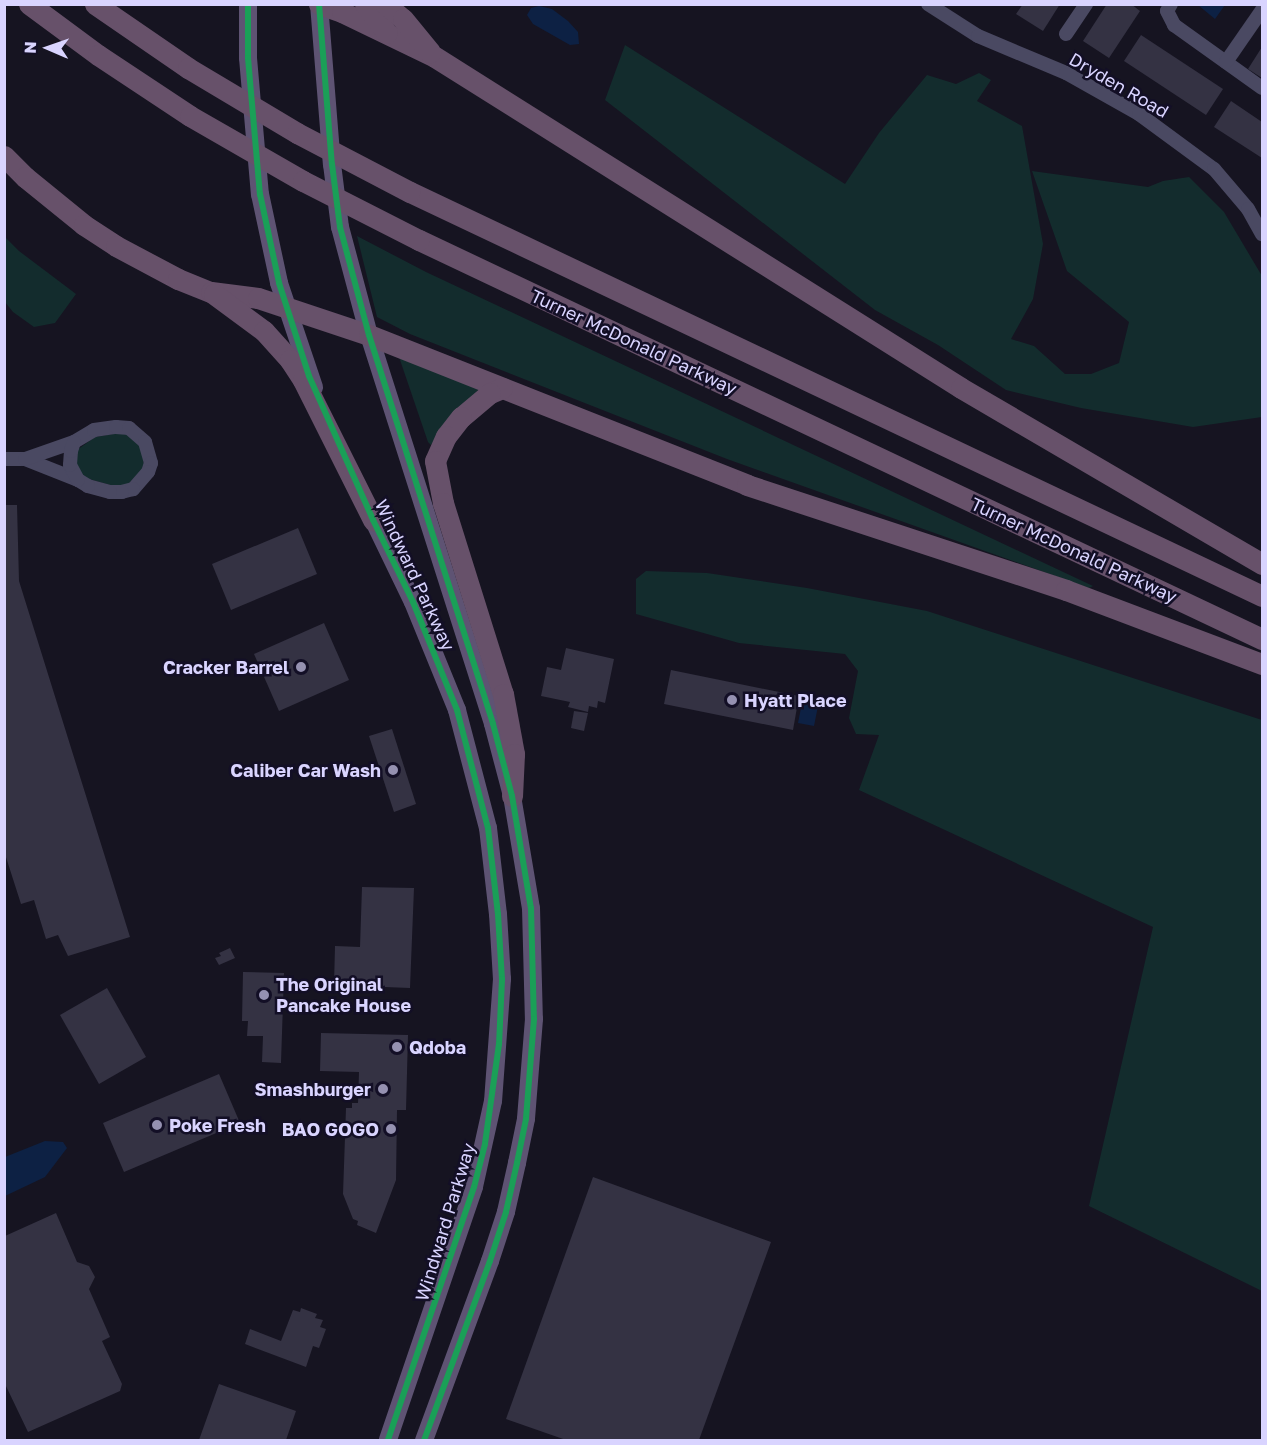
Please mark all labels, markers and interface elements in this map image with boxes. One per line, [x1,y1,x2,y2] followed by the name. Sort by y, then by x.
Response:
[18,18,78,78] north arrow
[20,41,40,54] text: N
[1066,48,1172,122] street label: Dryden Road
[528,285,740,399] street label: Turner McDonald Parkway
[968,493,1180,607] street label: Turner McDonald Parkway
[370,496,460,654] street label: Windward Parkway
[163,656,289,678] place label: Cracker Barrel
[294,660,308,674] marker: Cracker Barrel
[744,689,847,711] place label: Hyatt Place
[725,693,739,707] marker: Hyatt Place
[230,759,381,781] place label: Caliber Car Wash
[386,763,400,777] marker: Caliber Car Wash
[276,974,411,1016] place label: The Original Pancake House
[257,988,271,1002] marker: The Original Pancake House
[409,1036,466,1058] place label: Qdoba
[390,1040,404,1054] marker: Qdoba
[255,1078,371,1100] place label: Smashburger
[376,1082,390,1096] marker: Smashburger
[169,1114,266,1136] place label: Poke Fresh
[150,1118,164,1132] marker: Poke Fresh
[282,1118,379,1140] place label: BAO GOGO
[384,1122,398,1136] marker: BAO GOGO
[411,1140,479,1304] street label: Windward Parkway

